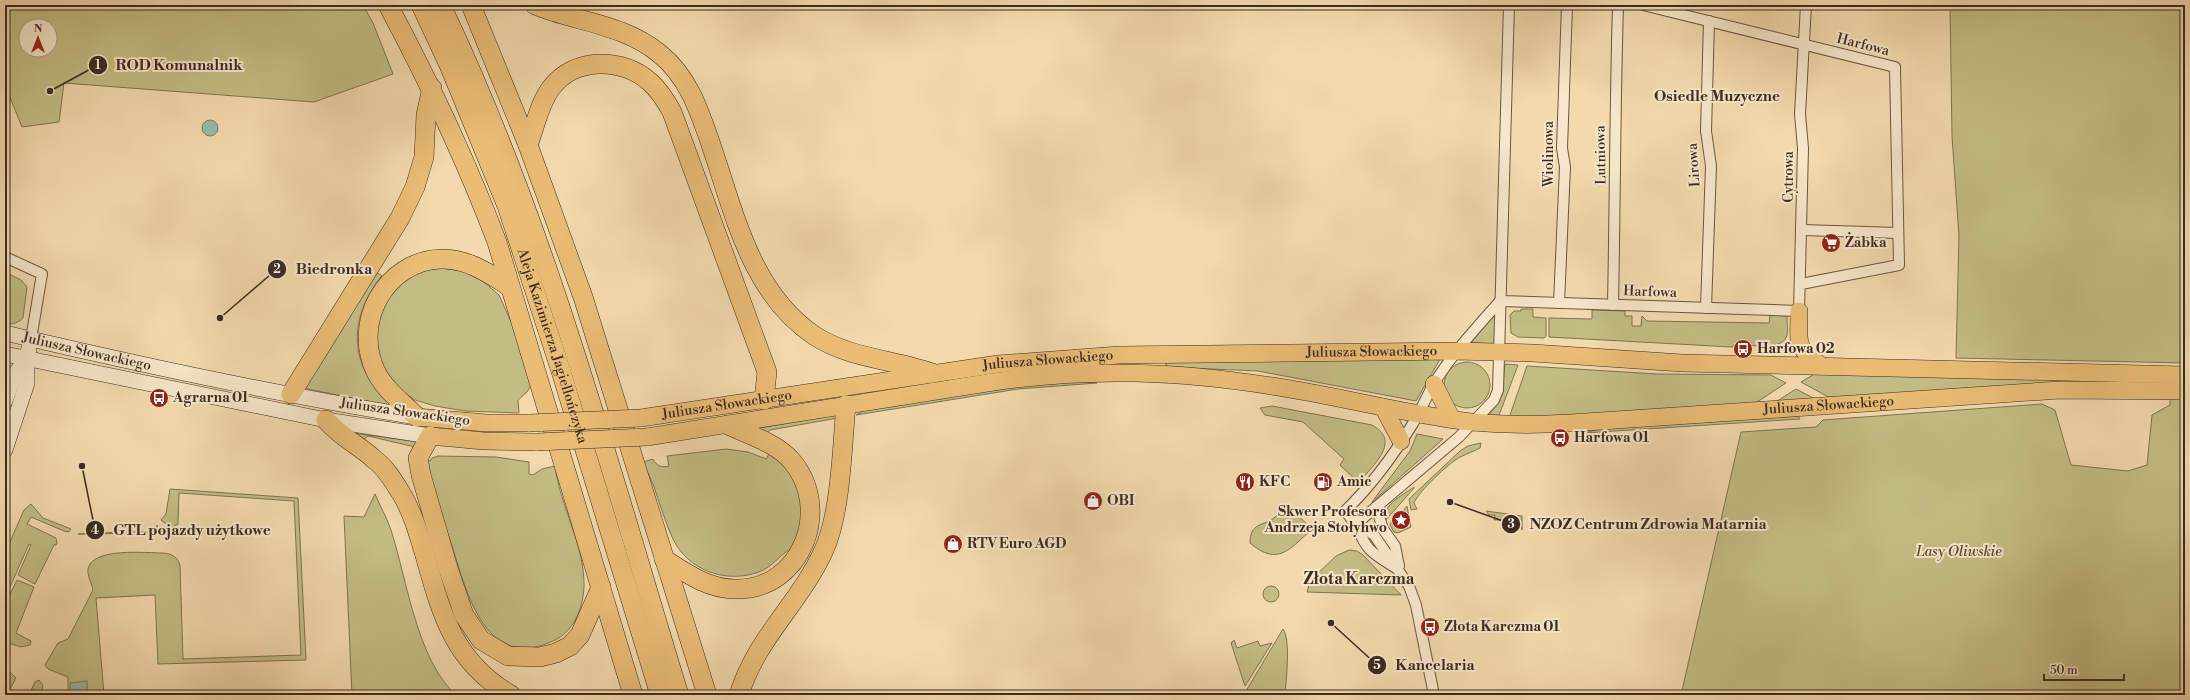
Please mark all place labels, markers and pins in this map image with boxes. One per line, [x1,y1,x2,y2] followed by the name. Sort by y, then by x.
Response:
[88,52,251,79] callout: ROD Komunalnik
[1820,232,1842,254] supermarket icon: Żabka
[1845,232,1887,252] place label: Żabka
[267,255,380,282] callout: Biedronka
[1732,338,1754,360] bus stop icon: Harfowa 02
[1757,340,1835,358] place label: Harfowa 02
[148,387,170,409] bus stop icon: Agrarna 01
[172,389,249,407] place label: Agrarna 01
[1549,427,1571,449] bus stop icon: Harfowa 01
[1574,429,1649,447] place label: Harfowa 01
[1234,471,1256,493] restaurant icon: KFC
[1312,471,1334,493] fuel station icon: Amic
[1259,473,1290,491] place label: KFC
[1336,473,1372,491] place label: Amic
[1082,490,1104,512] shop icon: OBI
[1107,492,1135,510] place label: OBI
[1263,503,1387,537] place label: Skwer Profesora Andrzeja Stołyhwo
[1390,509,1412,531] place icon: Skwer Profesora Andrzeja Stołyhwo
[1501,511,1775,538] callout: NZOZ Centrum Zdrowia Matarnia
[85,516,278,543] callout: GTL pojazdy użytkowe
[942,533,964,555] shop icon: RTV Euro AGD
[967,535,1066,553] place label: RTV Euro AGD
[1419,616,1441,638] bus stop icon: Złota Karczma 01
[1444,618,1560,636] place label: Złota Karczma 01
[1367,652,1483,679] callout: Kancelaria

